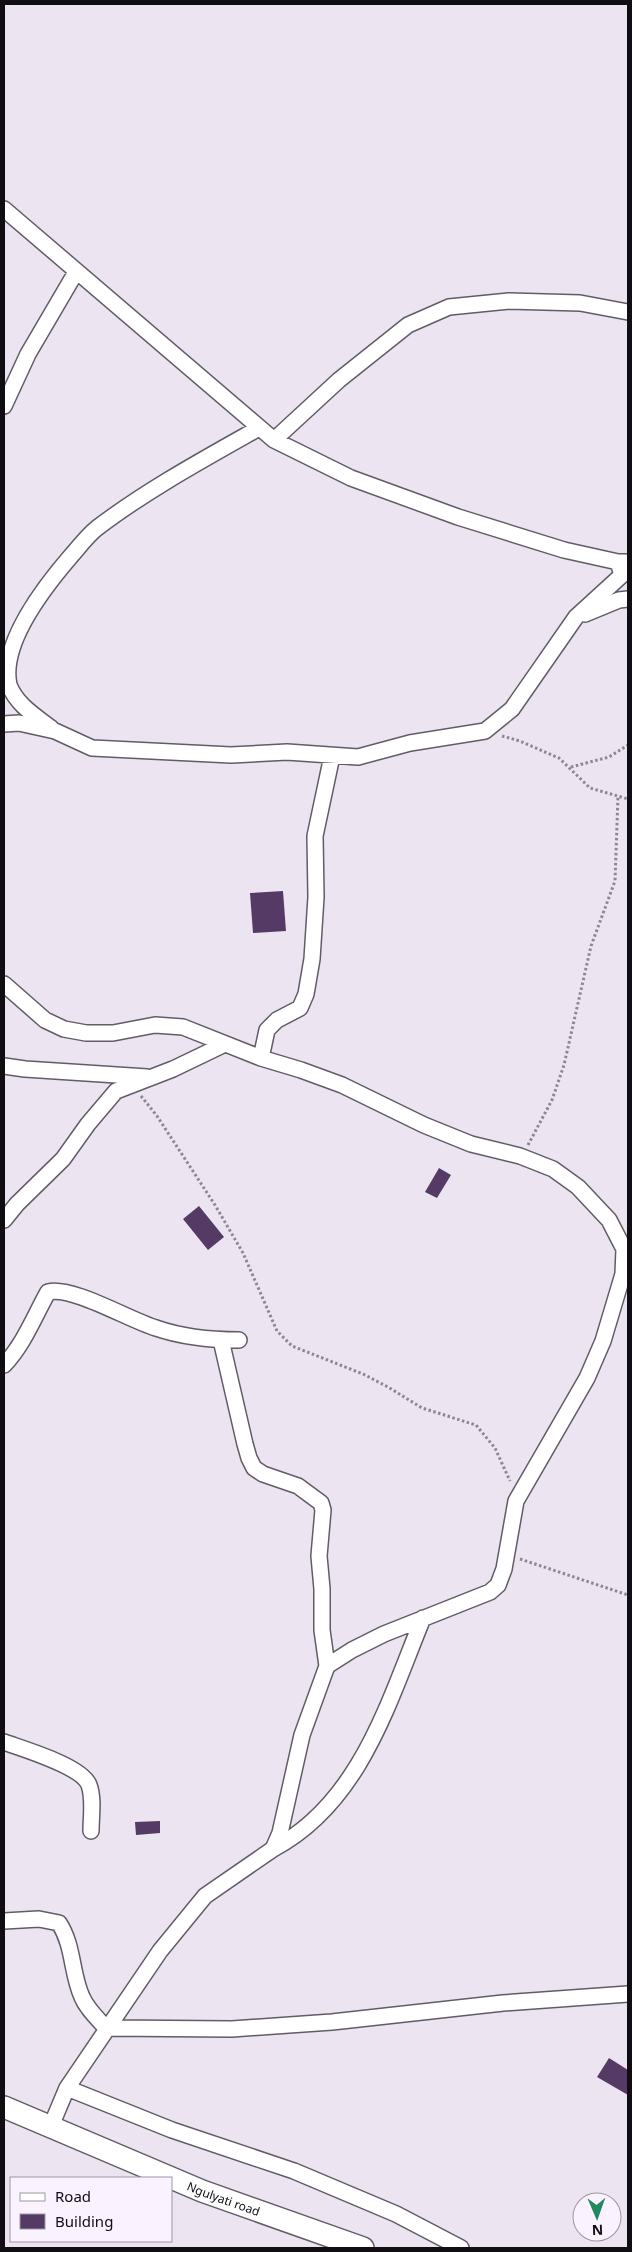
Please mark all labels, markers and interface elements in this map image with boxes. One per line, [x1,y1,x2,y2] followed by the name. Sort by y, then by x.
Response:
[10,2177,172,2242] legend
[185,2177,263,2219] street label: Ngulyati road
[55,2186,91,2206] text: Road
[572,2192,622,2242] north arrow
[55,2211,113,2231] text: Building
[591,2221,603,2240] text: N

